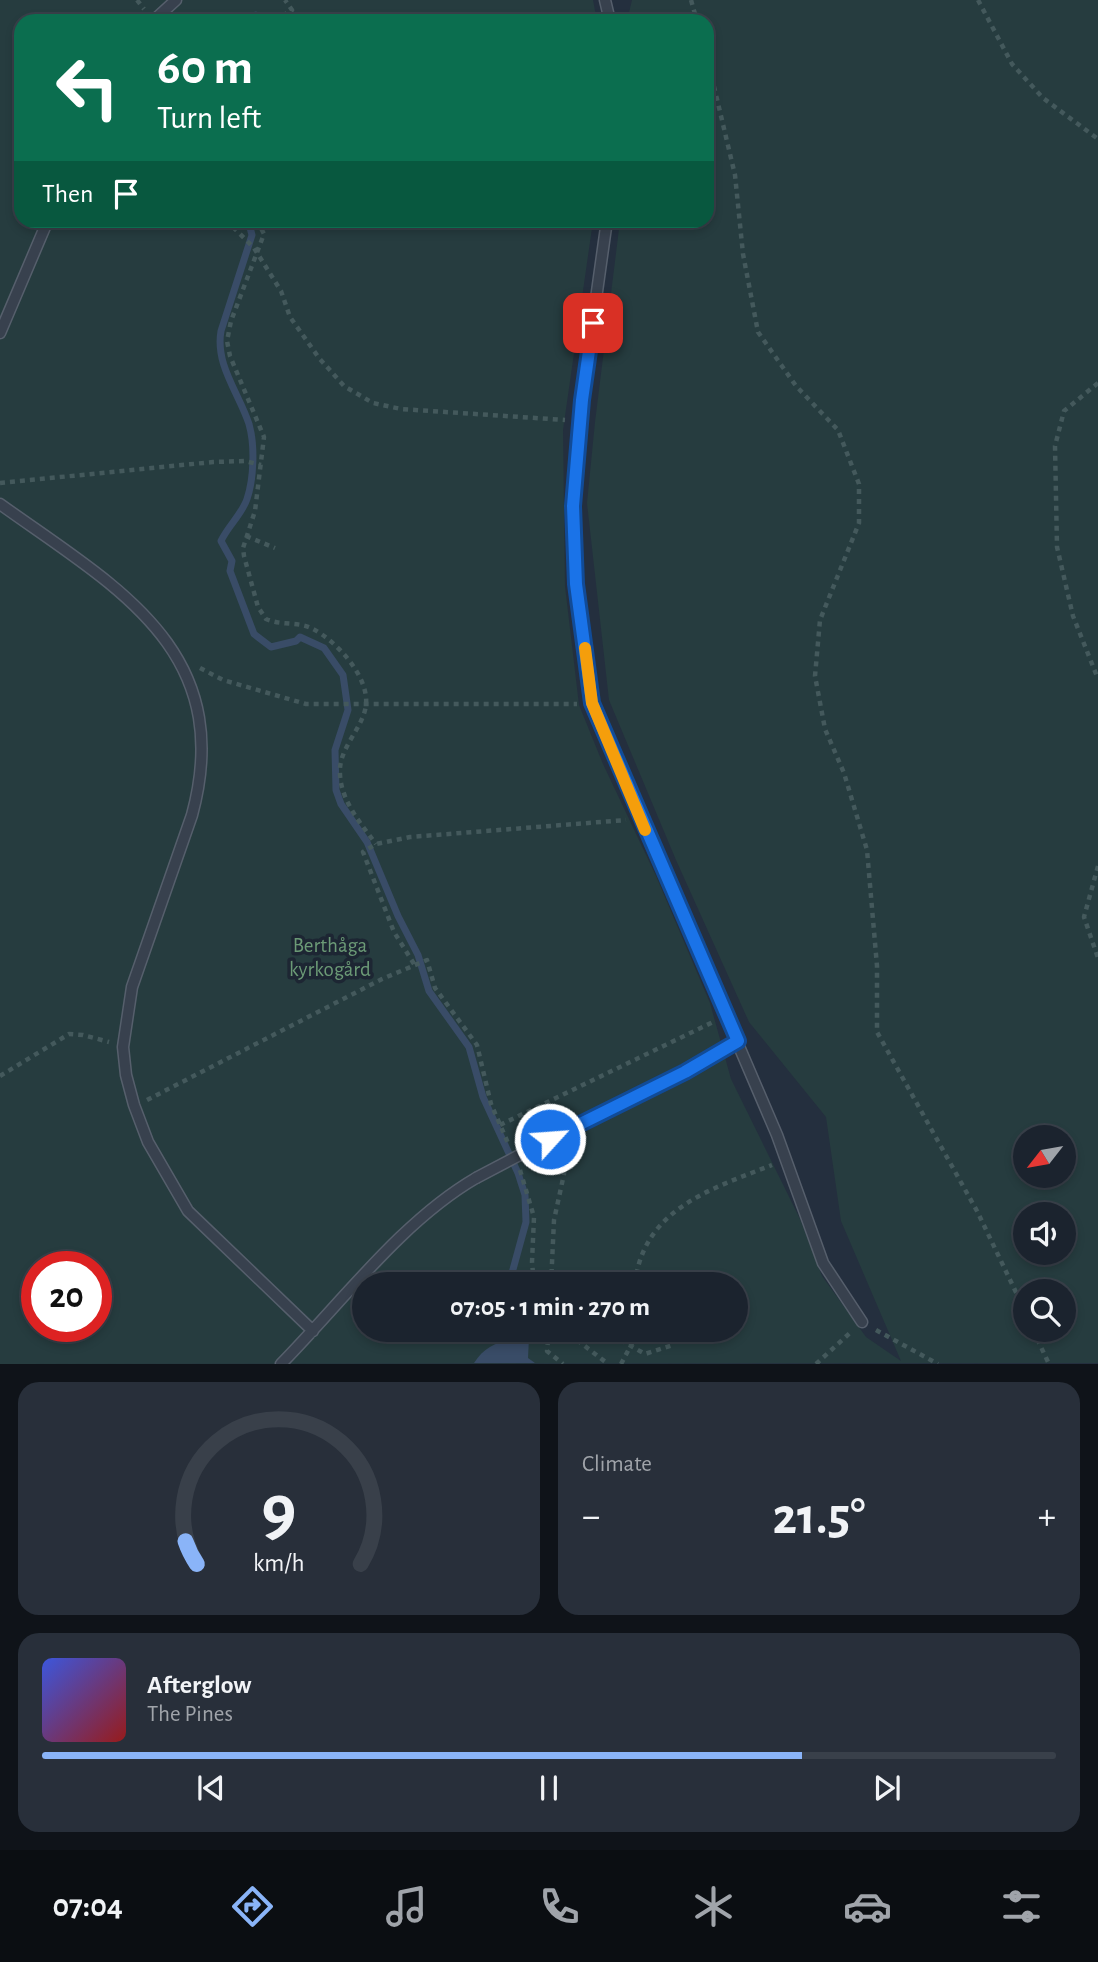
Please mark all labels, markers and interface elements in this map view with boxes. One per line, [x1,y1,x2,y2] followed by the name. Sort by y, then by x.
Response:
[42,42,133,133] icon: left
[157,44,253,93] text: 60 m
[157,102,261,134] text: Turn left
[107,175,145,213] icon: arrive
[42,181,93,207] text: Then
[563,293,623,353] pin
[574,304,612,342] icon: arrive
[289,935,371,980] park label: Berthåga kyrkogård
[513,1102,587,1176] position arrow
[1013,1125,1076,1188] north arrow
[1013,1125,1076,1342] map controls
[1013,1202,1076,1265] button: sound
[21,1251,112,1342] speed limit sign: 20
[1013,1279,1076,1342] button: search
[450,1294,650,1320] text: 07:05 · 1 min · 270 m
[582,1453,652,1476] text: Climate
[261,1477,297,1550] text: 9
[773,1491,865,1543] text: 21.5°
[582,1498,600,1536] text: −
[1038,1498,1056,1536] text: +
[253,1551,305,1576] text: km/h
[147,1672,251,1698] text: Afterglow
[147,1703,233,1726] text: The Pines
[192,1769,230,1807] icon: previous
[530,1769,568,1807] icon: pause
[868,1769,906,1807] icon: next
[228,1882,277,1931] icon: directions
[382,1882,431,1931] icon: music
[535,1882,584,1931] icon: phone
[689,1882,738,1931] icon: climate
[843,1882,892,1931] icon: car
[997,1882,1046,1931] icon: filters
[52,1890,123,1922] text: 07:04

